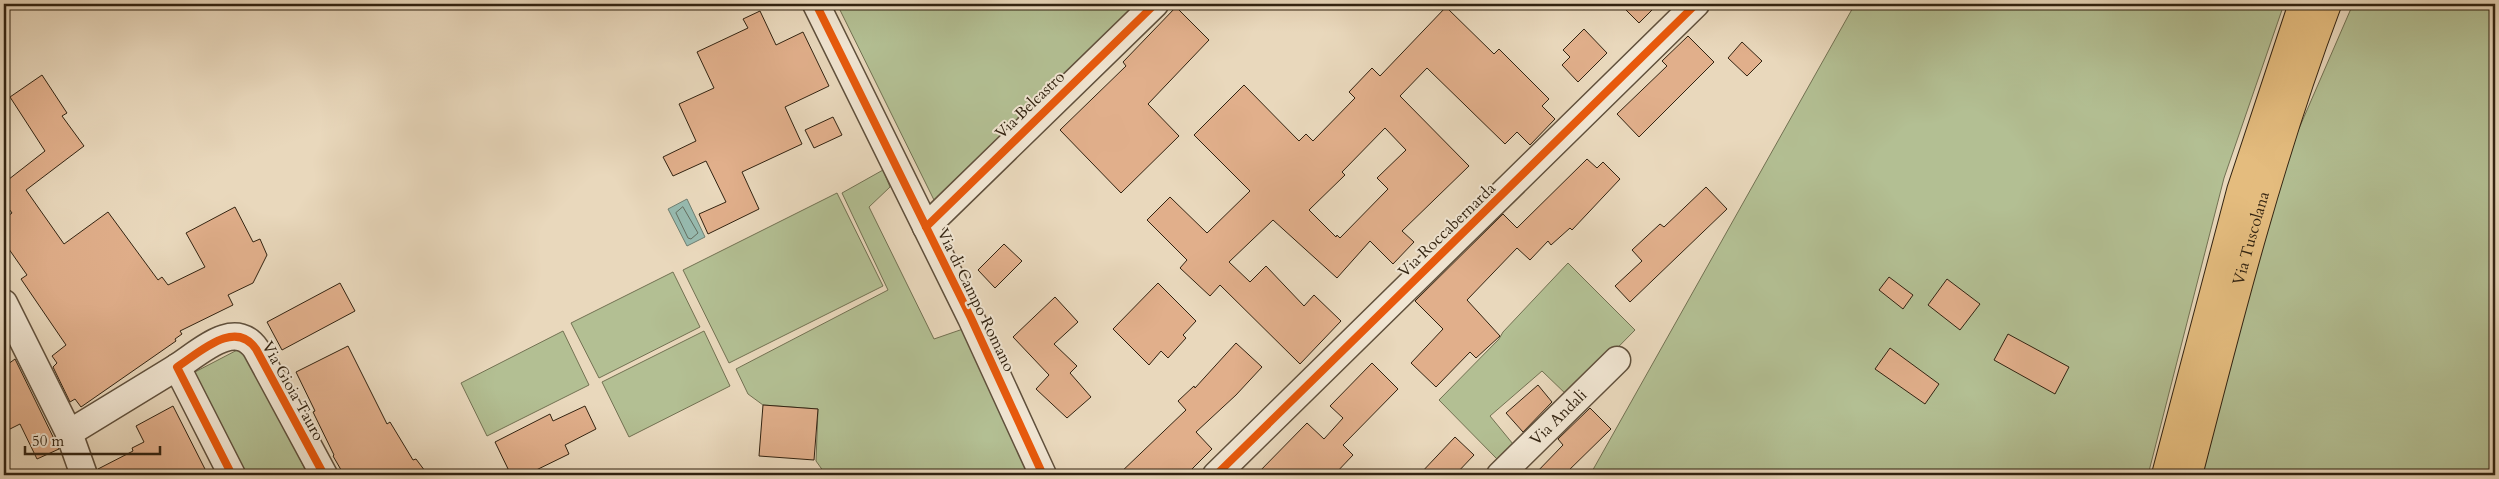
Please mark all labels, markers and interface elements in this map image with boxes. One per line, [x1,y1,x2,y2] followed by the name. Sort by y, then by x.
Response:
[990,66,1070,144] street label: Via Belcastro
[1393,178,1501,282] street label: Via Roccabernarda
[2227,189,2275,288] street label: Via Tuscolana
[932,225,1020,376] street label: Via di Campo Romano
[256,337,330,445] street label: Via Gioia Tauro
[1525,384,1592,451] street label: Via Andali
[25,424,160,456] scale bar
[32,431,64,451] text: 50 m

